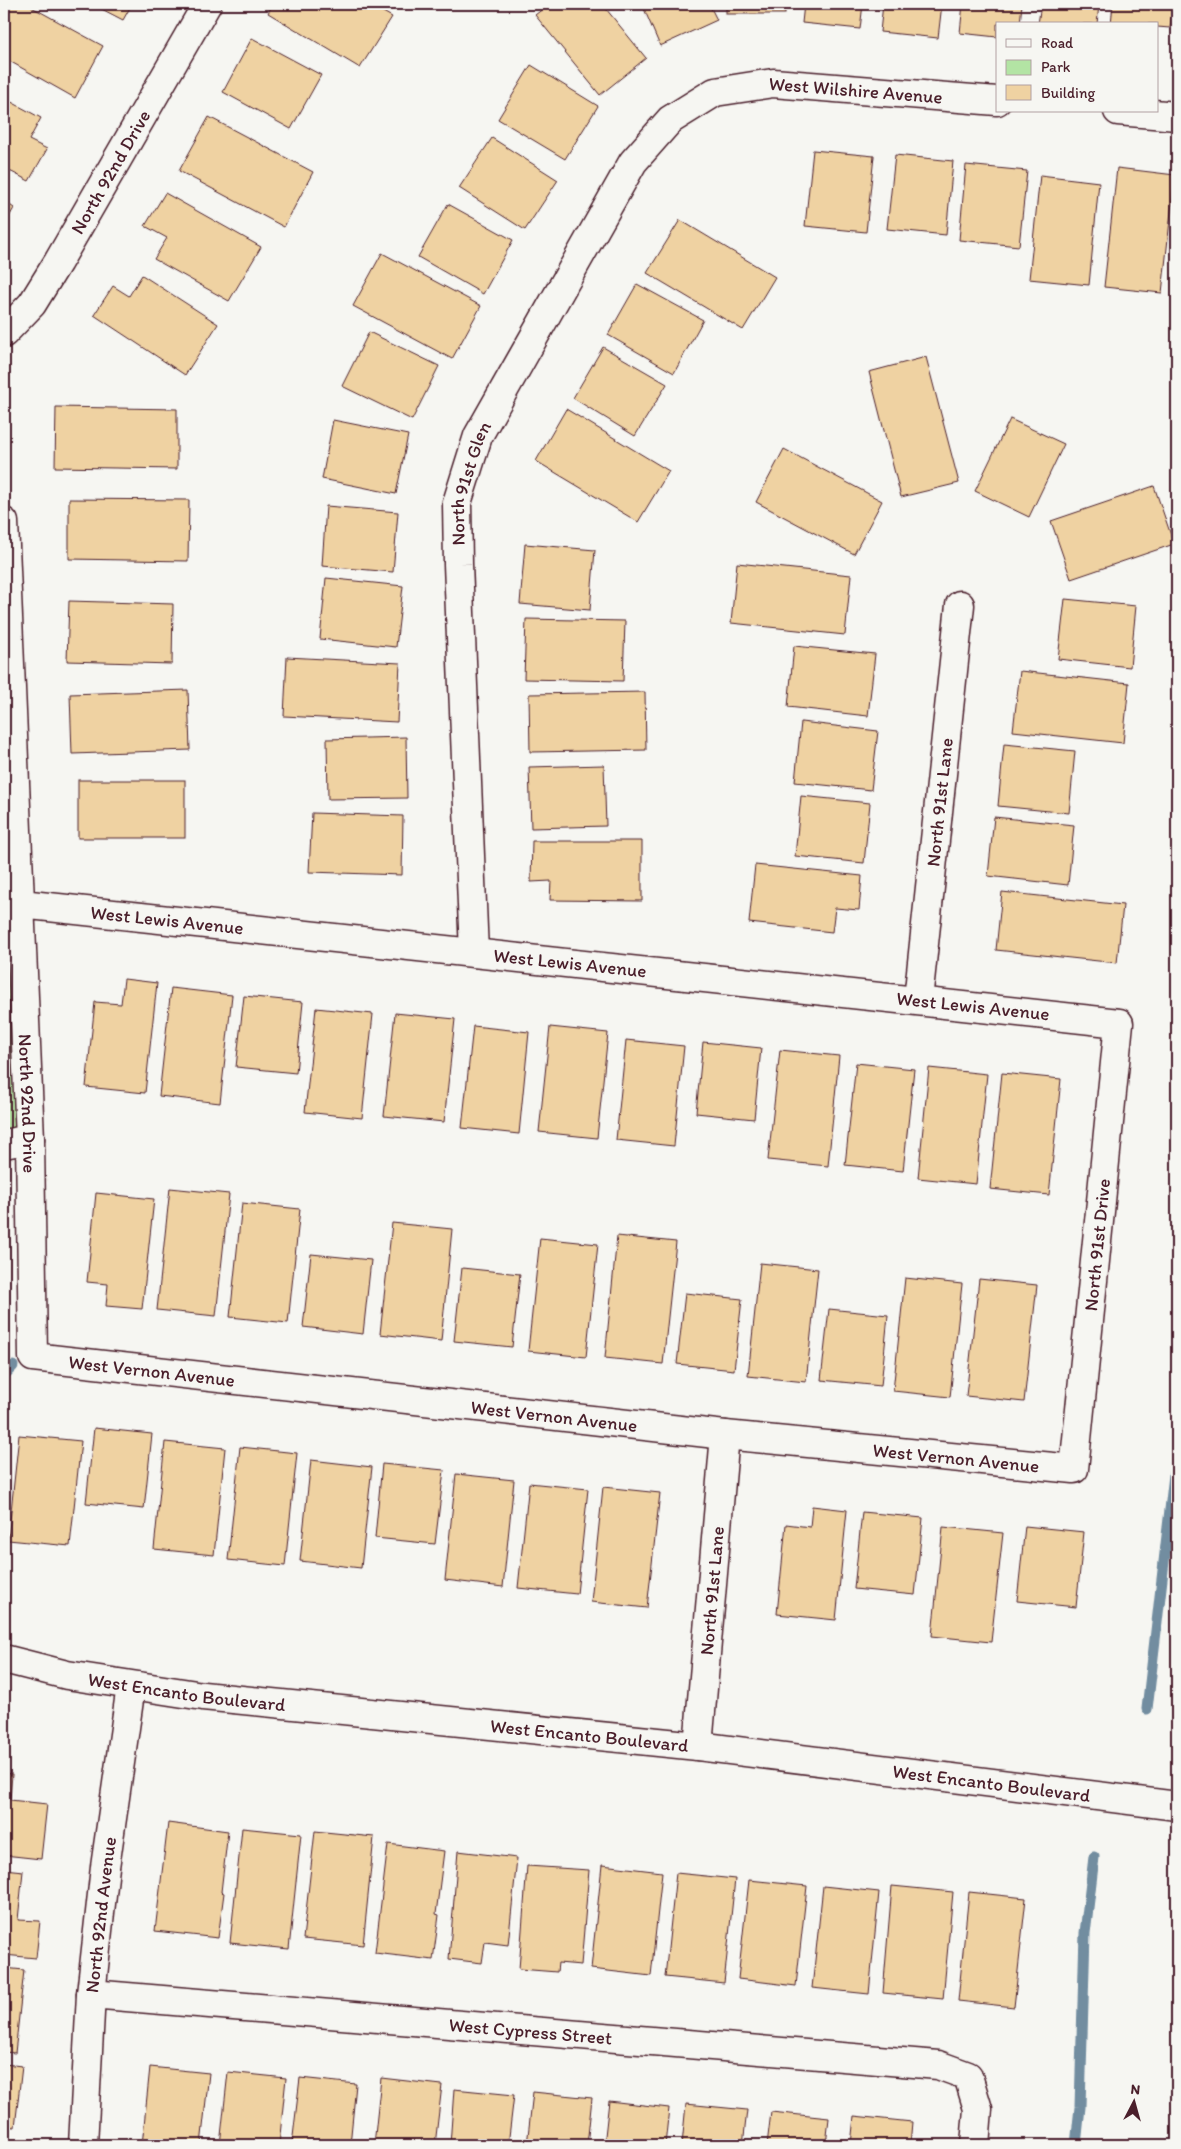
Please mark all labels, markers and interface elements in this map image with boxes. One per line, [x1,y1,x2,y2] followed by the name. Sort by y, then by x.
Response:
[996,22,1158,112] legend
[1041,34,1074,52] text: Road
[1041,58,1071,76] text: Park
[768,71,944,108] street label: West Wilshire Avenue
[1041,84,1095,102] text: Building
[65,105,155,238] street label: North 92nd Drive
[445,416,496,546] street label: North 91st Glen
[921,736,957,868] street label: North 91st Lane
[89,901,245,939] street label: West Lewis Avenue
[492,944,648,982] street label: West Lewis Avenue
[895,987,1051,1025] street label: West Lewis Avenue
[14,1033,42,1173] street label: North 92nd Drive
[1079,1177,1115,1312] street label: North 91st Drive
[67,1350,236,1391] street label: West Vernon Avenue
[470,1395,639,1437] street label: West Vernon Avenue
[871,1438,1040,1477] street label: West Vernon Avenue
[694,1525,729,1656] street label: North 91st Lane
[86,1667,287,1716] street label: West Encanto Boulevard
[489,1714,690,1757] street label: West Encanto Boulevard
[891,1759,1092,1807] street label: West Encanto Boulevard
[80,1835,121,1994] street label: North 92nd Avenue
[448,2013,613,2049] street label: West Cypress Street
[1108,2076,1158,2126] north arrow
[1130,2081,1141,2099] text: N

